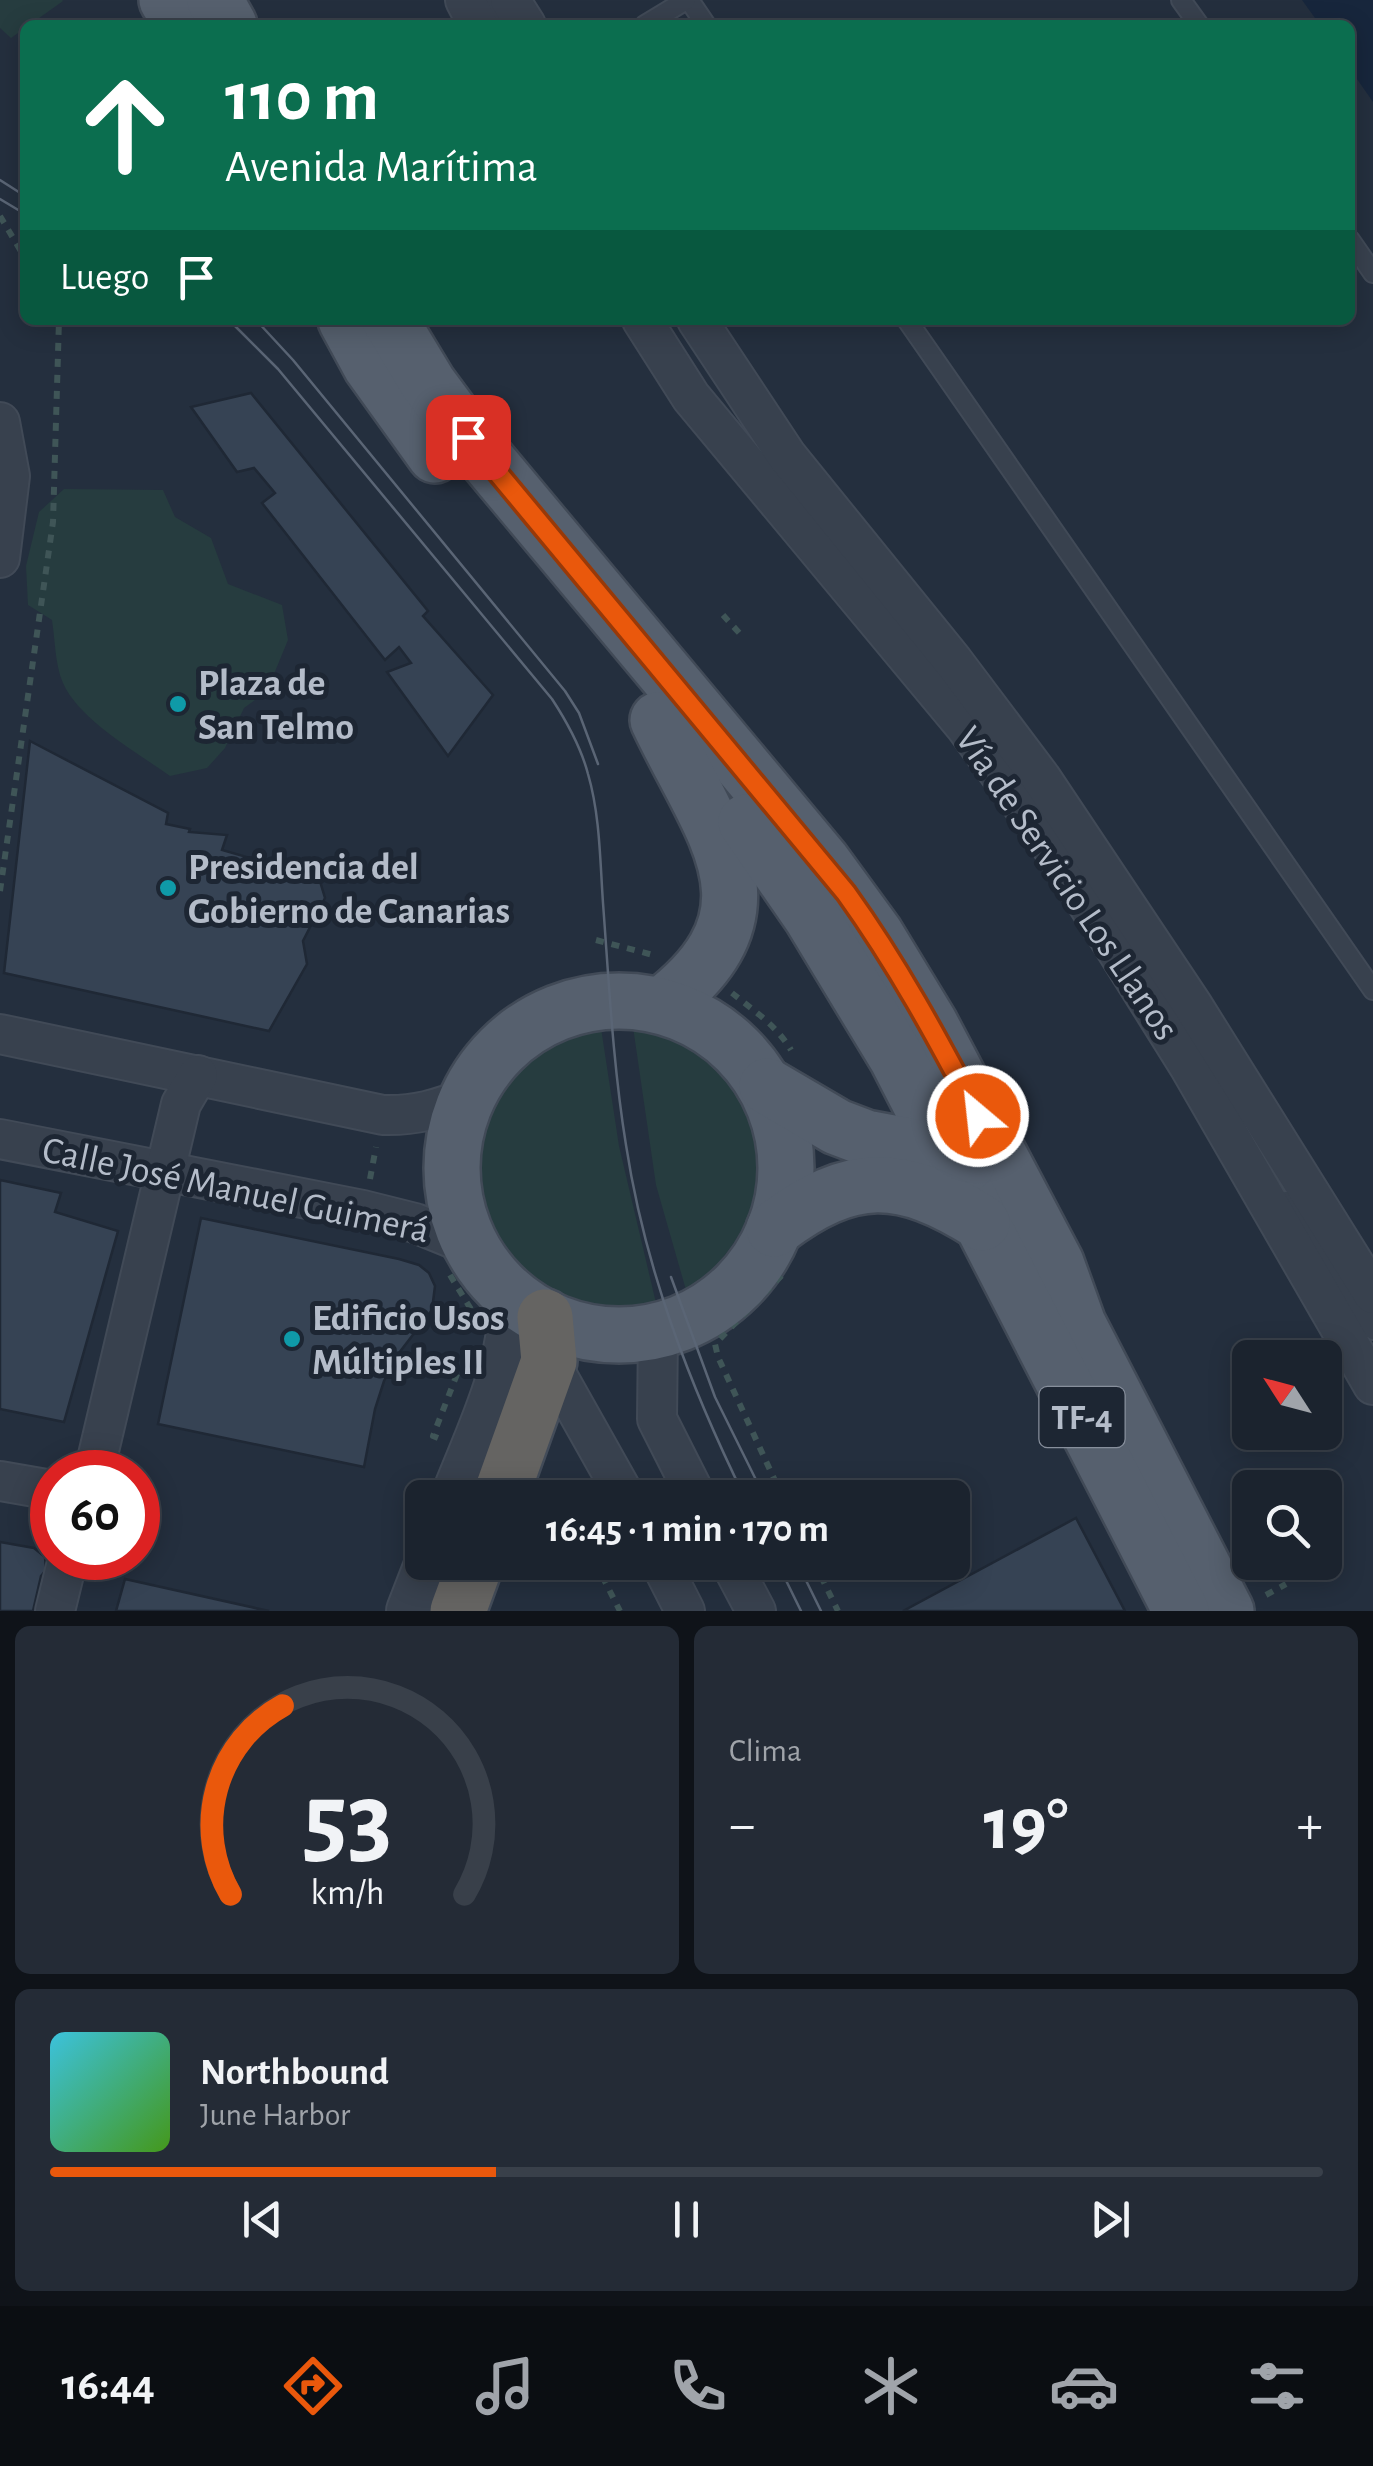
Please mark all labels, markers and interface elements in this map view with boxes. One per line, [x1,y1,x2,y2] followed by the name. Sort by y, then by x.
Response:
[60,60,190,190] icon: ahead
[225,63,379,133] text: 110 m
[225,145,538,190] text: Avenida Marítima
[169,250,224,305] icon: arrive
[60,259,149,297] text: Luego
[426,395,511,480] pin
[441,410,496,465] icon: arrive
[198,665,354,747] place label: Plaza de San Telmo
[167,693,189,715] marker: Plaza de San Telmo
[948,721,1185,1047] street label: Vía de Servicio Los Llanos
[188,849,510,931] place label: Presidencia del Gobierno de Canarias
[157,877,179,899] marker: Presidencia del Gobierno de Canarias
[926,1064,1030,1168] position arrow
[39,1131,432,1251] street label: Calle José Manuel Guimerá
[312,1300,505,1382] place label: Edificio Usos Múltiples II
[281,1328,303,1350] marker: Edificio Usos Múltiples II
[1232,1340,1342,1450] north arrow
[1232,1340,1342,1580] map controls
[1040,1387,1124,1447] road number: TF-4
[30,1450,160,1580] speed limit sign: 60
[1232,1470,1342,1580] button: search
[546,1511,829,1549] text: 16:45 · 1 min · 170 m
[729,1735,802,1767] text: Clima
[302,1769,392,1873] text: 53
[983,1788,1069,1863] text: 19°
[729,1798,755,1853] text: −
[1297,1798,1323,1853] text: +
[310,1875,384,1911] text: km/h
[200,2054,389,2092] text: Northbound
[200,2099,350,2131] text: June Harbor
[235,2192,290,2247] icon: previous
[659,2192,714,2247] icon: pause
[1083,2192,1138,2247] icon: next
[278,2351,348,2421] icon: directions
[470,2351,540,2421] icon: music
[663,2351,733,2421] icon: phone
[856,2351,926,2421] icon: climate
[1049,2351,1119,2421] icon: car
[1242,2351,1312,2421] icon: filters
[61,2363,155,2408] text: 16:44

